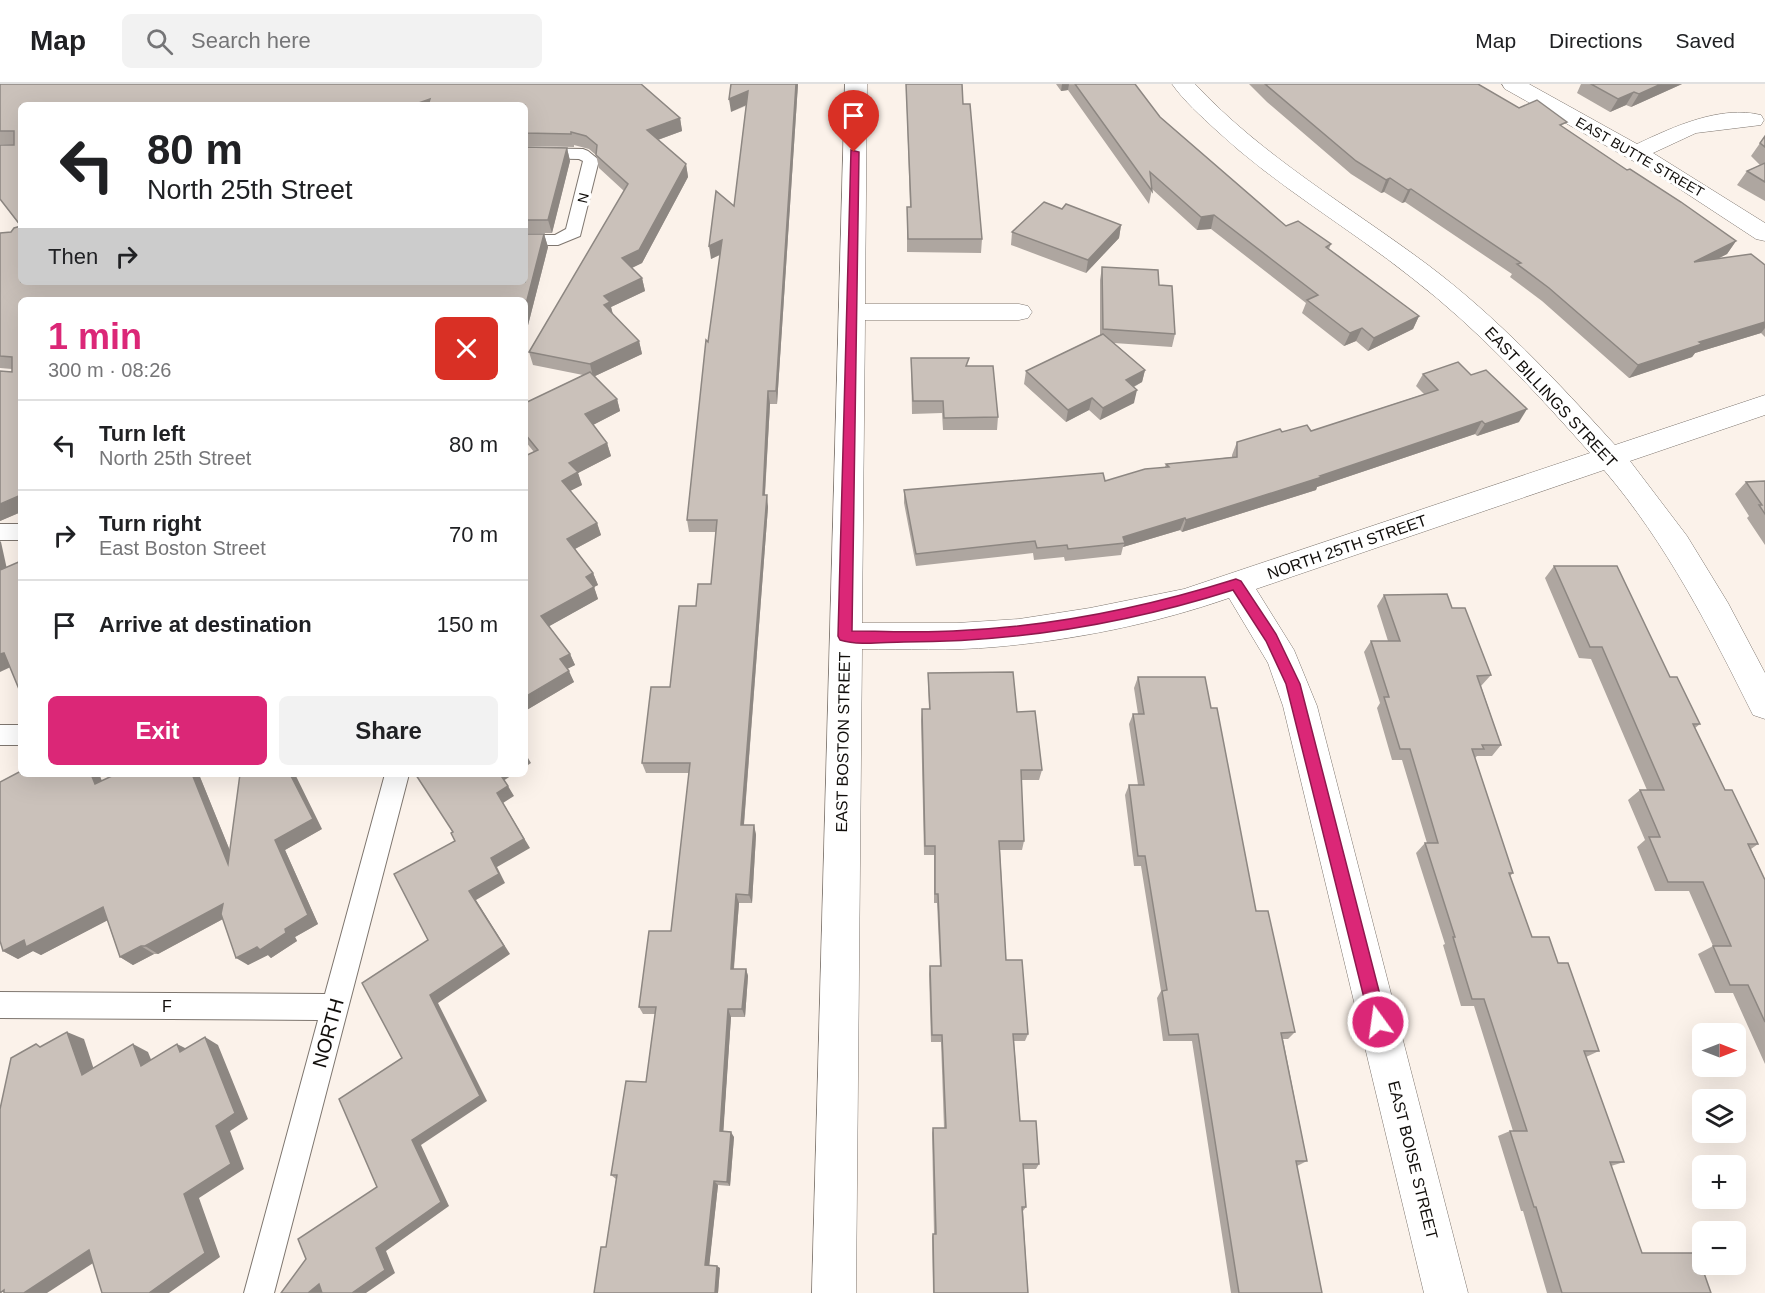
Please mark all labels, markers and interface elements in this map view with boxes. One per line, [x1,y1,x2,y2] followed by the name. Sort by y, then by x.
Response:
[122,14,542,68] search box
[30,25,86,56] text: Map
[143,25,176,58] icon: search
[191,28,311,53] text: Search here
[1475,29,1516,52] text: Map
[1549,29,1642,52] text: Directions
[1675,29,1735,52] text: Saved
[828,90,879,152] pin
[837,99,870,132] icon: arrive
[1573,114,1707,200] street label: EAST BUTTE STREET
[48,126,126,204] icon: left
[147,126,243,173] text: 80 m
[147,175,353,205] text: North 25th Street
[574,191,592,205] street label: N
[110,240,143,273] icon: right
[48,244,98,269] text: Then
[48,316,142,357] text: 1 min
[435,317,498,380] button: close
[1482,323,1621,471] street label: EAST BILLINGS STREET
[48,359,171,381] text: 300 m · 08:26
[99,421,185,446] text: Turn left
[48,429,81,462] icon: left
[449,432,498,457] text: 80 m
[99,447,251,469] text: North 25th Street
[99,511,201,536] text: Turn right
[1265,512,1429,582] street label: NORTH 25TH STREET
[48,519,81,552] icon: right
[449,522,498,547] text: 70 m
[99,537,266,559] text: East Boston Street
[48,609,81,642] icon: arrive
[99,612,312,637] text: Arrive at destination
[437,612,498,637] text: 150 m
[833,651,853,833] street label: EAST BOSTON STREET
[48,696,267,765] button: Exit
[279,696,498,765] button: Share
[1346,990,1410,1054] position arrow
[308,996,348,1070] street label: NORTH
[162,998,172,1015] street label: F
[1692,1023,1746,1077] north arrow
[1692,1023,1746,1275] map controls
[1385,1079,1441,1241] street label: EAST BOISE STREET
[1692,1089,1746,1143] button: layers
[1692,1155,1746,1209] button: +
[1692,1221,1746,1275] button: −

